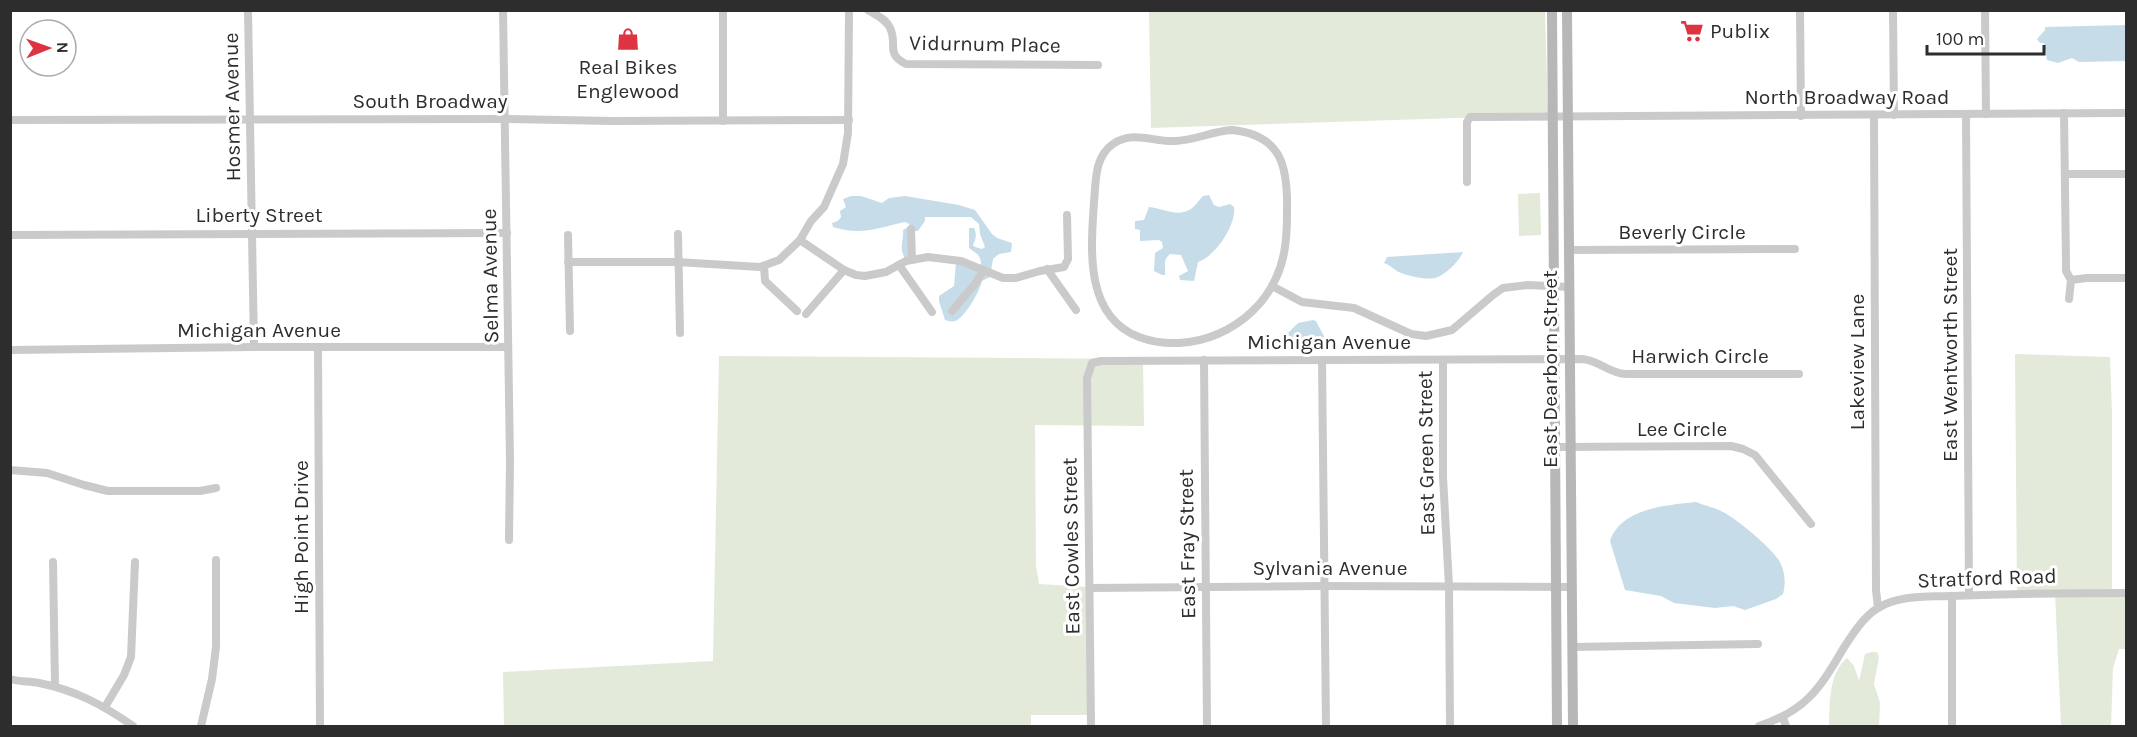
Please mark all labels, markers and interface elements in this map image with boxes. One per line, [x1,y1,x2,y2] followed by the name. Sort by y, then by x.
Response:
[18,18,78,78] north arrow
[1679,18,1705,44] supermarket icon: Publix
[1927,18,2044,56] scale bar
[1710,19,1770,43] place label: Publix
[615,26,641,52] shop icon: Real Bikes Englewood
[1936,28,1984,50] text: 100 m
[909,31,1061,57] street label: Vidurnum Place
[219,32,245,182] street label: Hosmer Avenue
[53,42,72,54] text: N
[576,55,680,103] place label: Real Bikes Englewood
[1745,85,1950,109] street label: North Broadway Road
[352,89,508,113] street label: South Broadway
[195,203,323,227] street label: Liberty Street
[477,208,503,344] street label: Selma Avenue
[1618,220,1746,244] street label: Beverly Circle
[1938,248,1962,462] street label: East Wentworth Street
[1538,270,1562,468] street label: East Dearborn Street
[1845,294,1869,430] street label: Lakeview Lane
[177,318,341,342] street label: Michigan Avenue
[1247,330,1411,354] street label: Michigan Avenue
[1631,344,1769,368] street label: Harwich Circle
[1413,370,1439,536] street label: East Green Street
[1637,417,1727,441] street label: Lee Circle
[1057,457,1085,635] street label: East Cowles Street
[289,460,313,614] street label: High Point Drive
[1174,469,1200,619] street label: East Fray Street
[1252,556,1408,580] street label: Sylvania Avenue
[1917,564,2057,592] street label: Stratford Road

